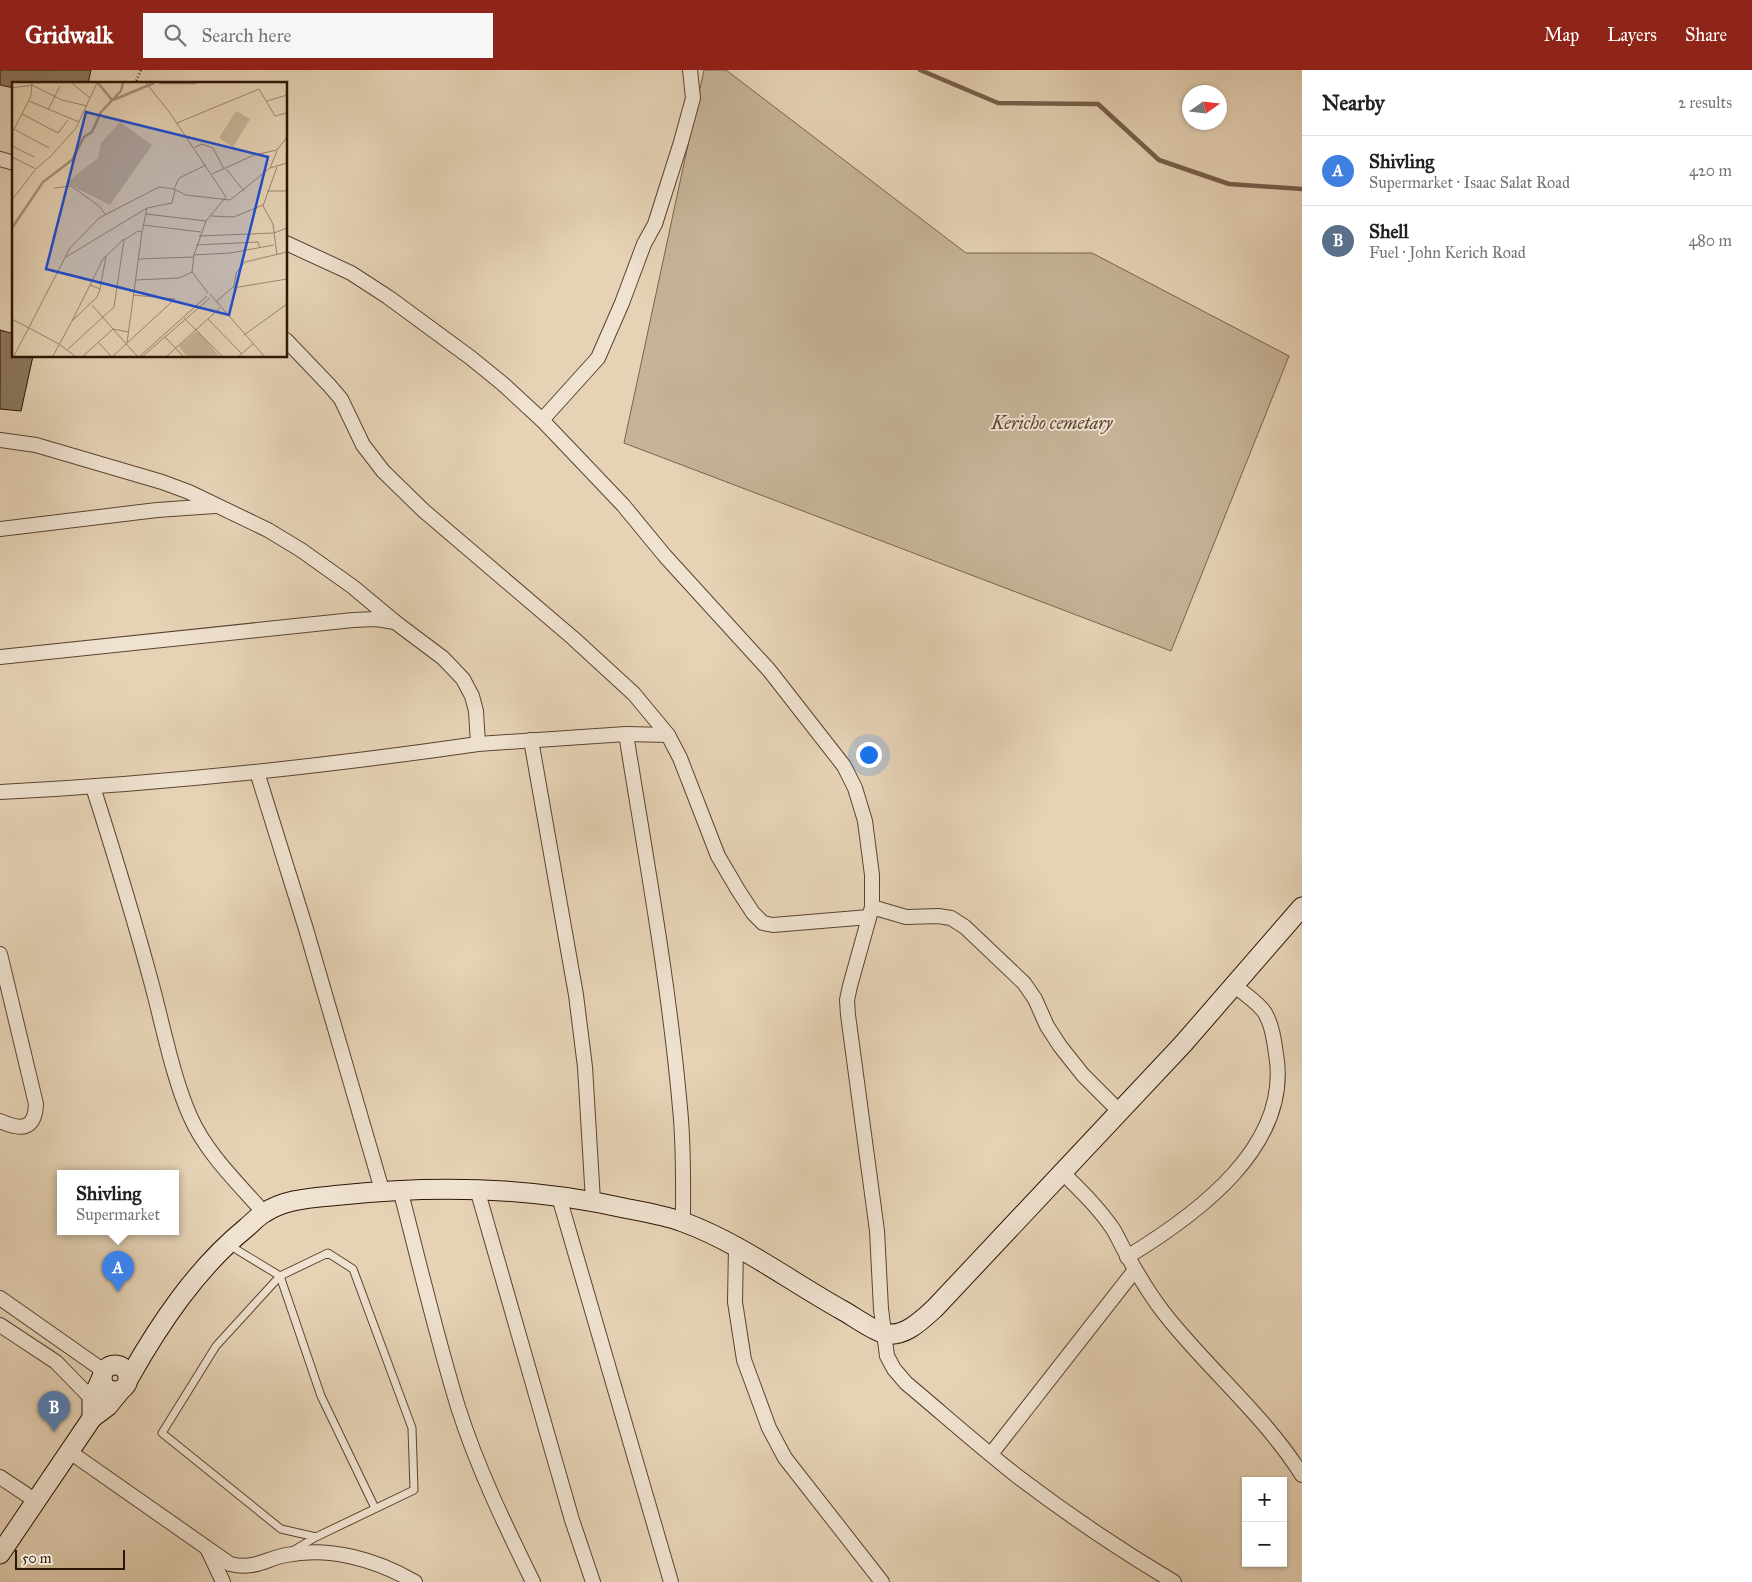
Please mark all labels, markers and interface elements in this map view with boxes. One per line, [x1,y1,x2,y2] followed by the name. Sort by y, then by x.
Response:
[143,13,493,58] search box
[25,20,113,50] text: Gridwalk
[161,21,189,49] icon: search
[201,24,291,47] text: Search here
[1544,24,1579,46] text: Map
[1607,24,1657,46] text: Layers
[1685,24,1727,46] text: Share
[12,82,288,358] inset map
[1182,85,1227,130] north arrow
[1322,90,1385,116] text: Nearby
[1678,93,1732,112] text: 2 results
[1369,150,1434,173] text: Shivling
[1333,161,1343,180] text: A
[1689,161,1732,180] text: 420 m
[1369,173,1570,192] text: Supermarket · Isaac Salat Road
[1369,220,1409,243] text: Shell
[1333,231,1343,250] text: B
[1688,231,1732,250] text: 480 m
[1369,243,1526,262] text: Fuel · John Kerich Road
[990,412,1114,434] park label: Kericho cemetary
[856,742,882,768] your location
[57,1170,179,1235] popup
[76,1182,141,1205] text: Shivling
[76,1205,160,1224] text: Supermarket
[102,1251,134,1292] pin: A
[38,1391,70,1432] pin: B
[1242,1477,1287,1567] map controls
[1242,1477,1287,1522] button: +
[1242,1522,1287,1567] button: −
[15,1547,125,1570] scale bar
[22,1550,51,1567] text: 50 m

